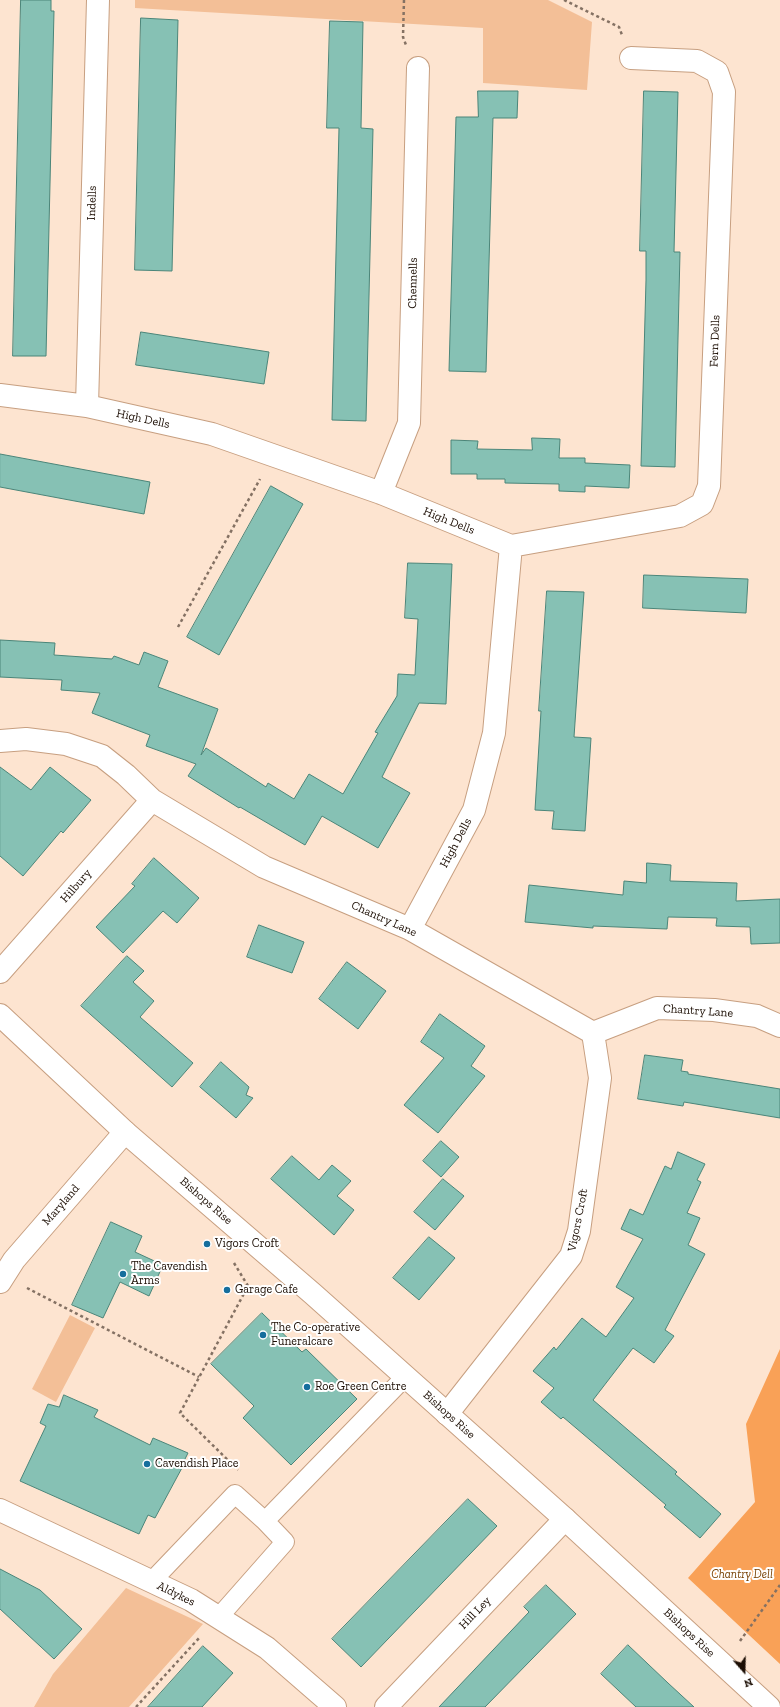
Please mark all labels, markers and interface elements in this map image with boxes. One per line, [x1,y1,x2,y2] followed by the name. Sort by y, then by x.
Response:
[84,185,100,221] street label: Indells
[405,257,421,309] street label: Chennells
[707,315,723,367] street label: Fern Dells
[115,406,171,432] street label: High Dells
[421,504,477,538] street label: High Dells
[437,816,475,870] street label: High Dells
[57,866,95,906] street label: Hilbury
[349,898,419,940] street label: Chantry Lane
[662,1001,734,1021] street label: Chantry Lane
[177,1174,235,1228] street label: Bishops Rise
[39,1182,83,1228] street label: Maryland
[565,1187,591,1253] street label: Vigors Croft
[215,1237,279,1251] place label: Vigors Croft
[202,1239,212,1249] marker: Vigors Croft
[131,1260,207,1288] place label: The Cavendish Arms
[118,1269,128,1279] marker: The Cavendish Arms
[235,1283,298,1297] place label: Garage Cafe
[222,1285,232,1295] marker: Garage Cafe
[271,1321,360,1349] place label: The Co-operative Funeralcare
[258,1330,268,1340] marker: The Co-operative Funeralcare
[315,1380,406,1394] place label: Roe Green Centre
[302,1382,312,1392] marker: Roe Green Centre
[420,1388,478,1442] street label: Bishops Rise
[155,1457,238,1471] place label: Cavendish Place
[142,1459,152,1469] marker: Cavendish Place
[711,1568,773,1582] park label: Chantry Dell
[155,1579,197,1609] street label: Aldykes
[456,1594,494,1632] street label: Hill Ley
[660,1606,718,1660] street label: Bishops Rise
[724,1651,764,1691] north arrow
[742,1675,754,1690] text: N

